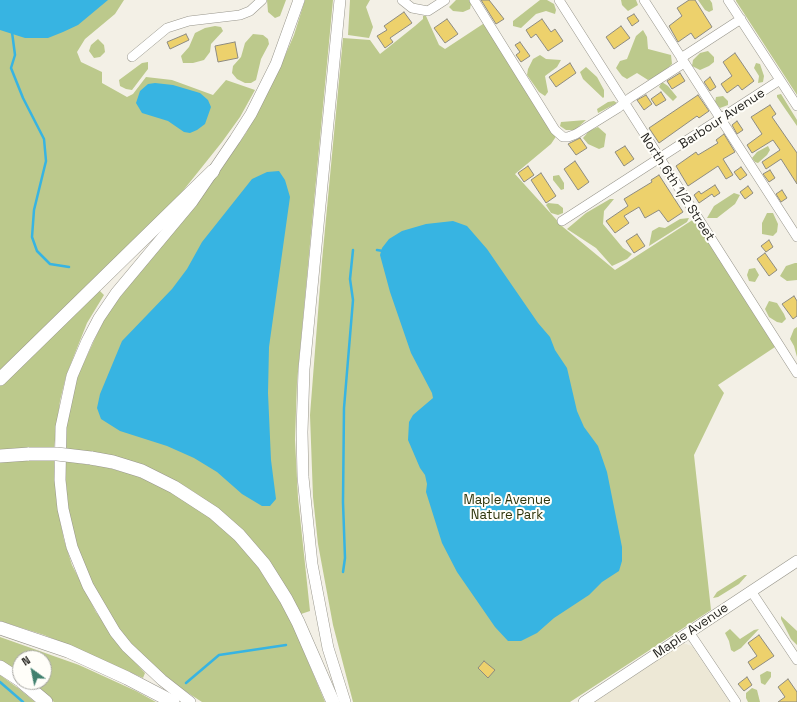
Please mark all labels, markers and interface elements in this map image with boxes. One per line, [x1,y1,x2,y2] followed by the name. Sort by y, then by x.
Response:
[676,85,768,153] street label: Barbour Avenue
[636,130,718,244] street label: North 6th 1/2 Street
[463,492,551,523] park label: Maple Avenue Nature Park
[650,600,732,662] street label: Maple Avenue
[12,650,52,690] north arrow
[19,653,33,669] text: N

